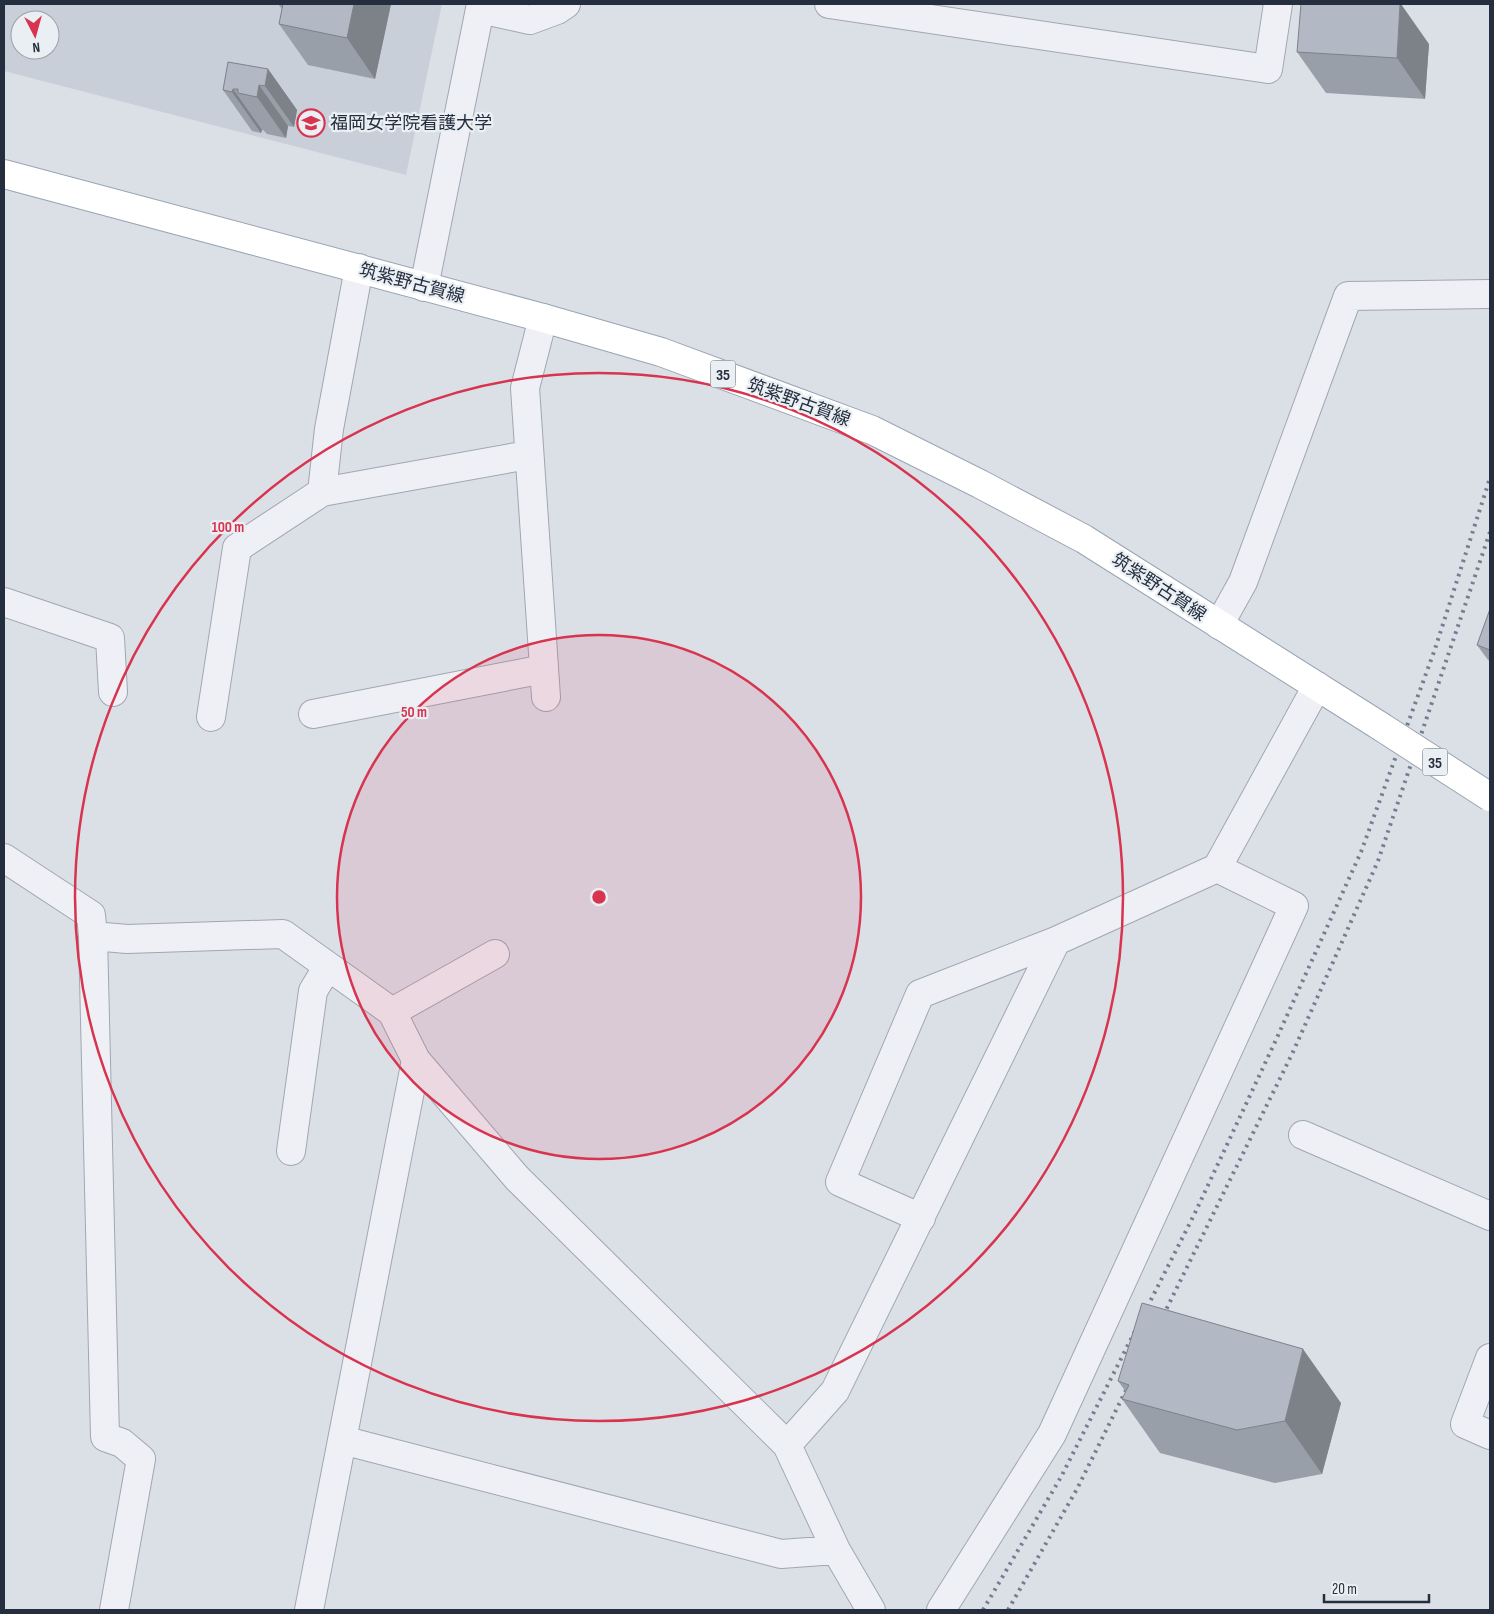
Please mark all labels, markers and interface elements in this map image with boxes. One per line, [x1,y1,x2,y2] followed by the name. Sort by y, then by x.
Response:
[10,10,60,60] north arrow
[32,39,41,56] text: N
[296,108,326,138] school or university icon: 福岡女学院看護大学
[330,113,492,134] place label: 福岡女学院看護大学
[357,259,467,308] street label: 筑紫野古賀線
[710,360,736,388] road number: 35
[744,374,853,431] street label: 筑紫野古賀線
[212,518,244,537] text: 100 m
[1108,549,1210,626] street label: 筑紫野古賀線
[401,703,427,722] text: 50 m
[1422,749,1448,776] road number: 35
[590,888,608,906] centre of rings
[1324,1572,1429,1604] scale bar
[1332,1580,1357,1599] text: 20 m

